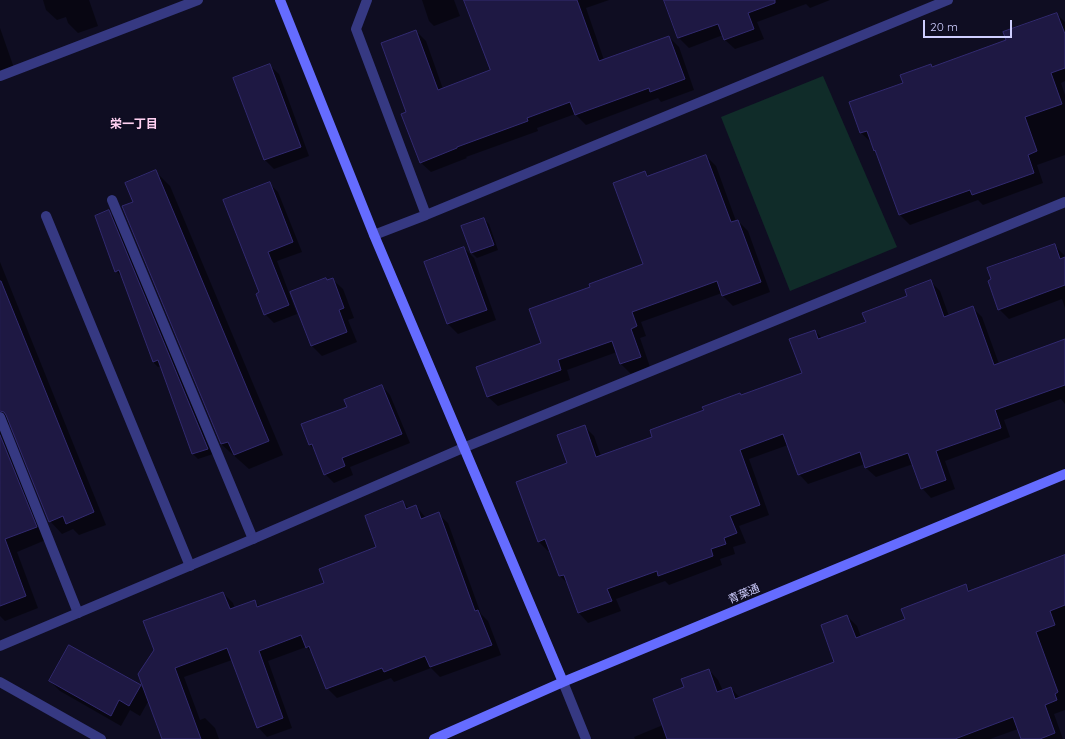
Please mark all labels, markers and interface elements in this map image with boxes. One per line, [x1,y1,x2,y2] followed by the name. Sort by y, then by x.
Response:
[925,12,1014,38] scale bar
[930,19,958,34] text: 20 m
[110,117,158,131] district label: 栄一丁目
[726,581,762,607] street label: 青葉通

